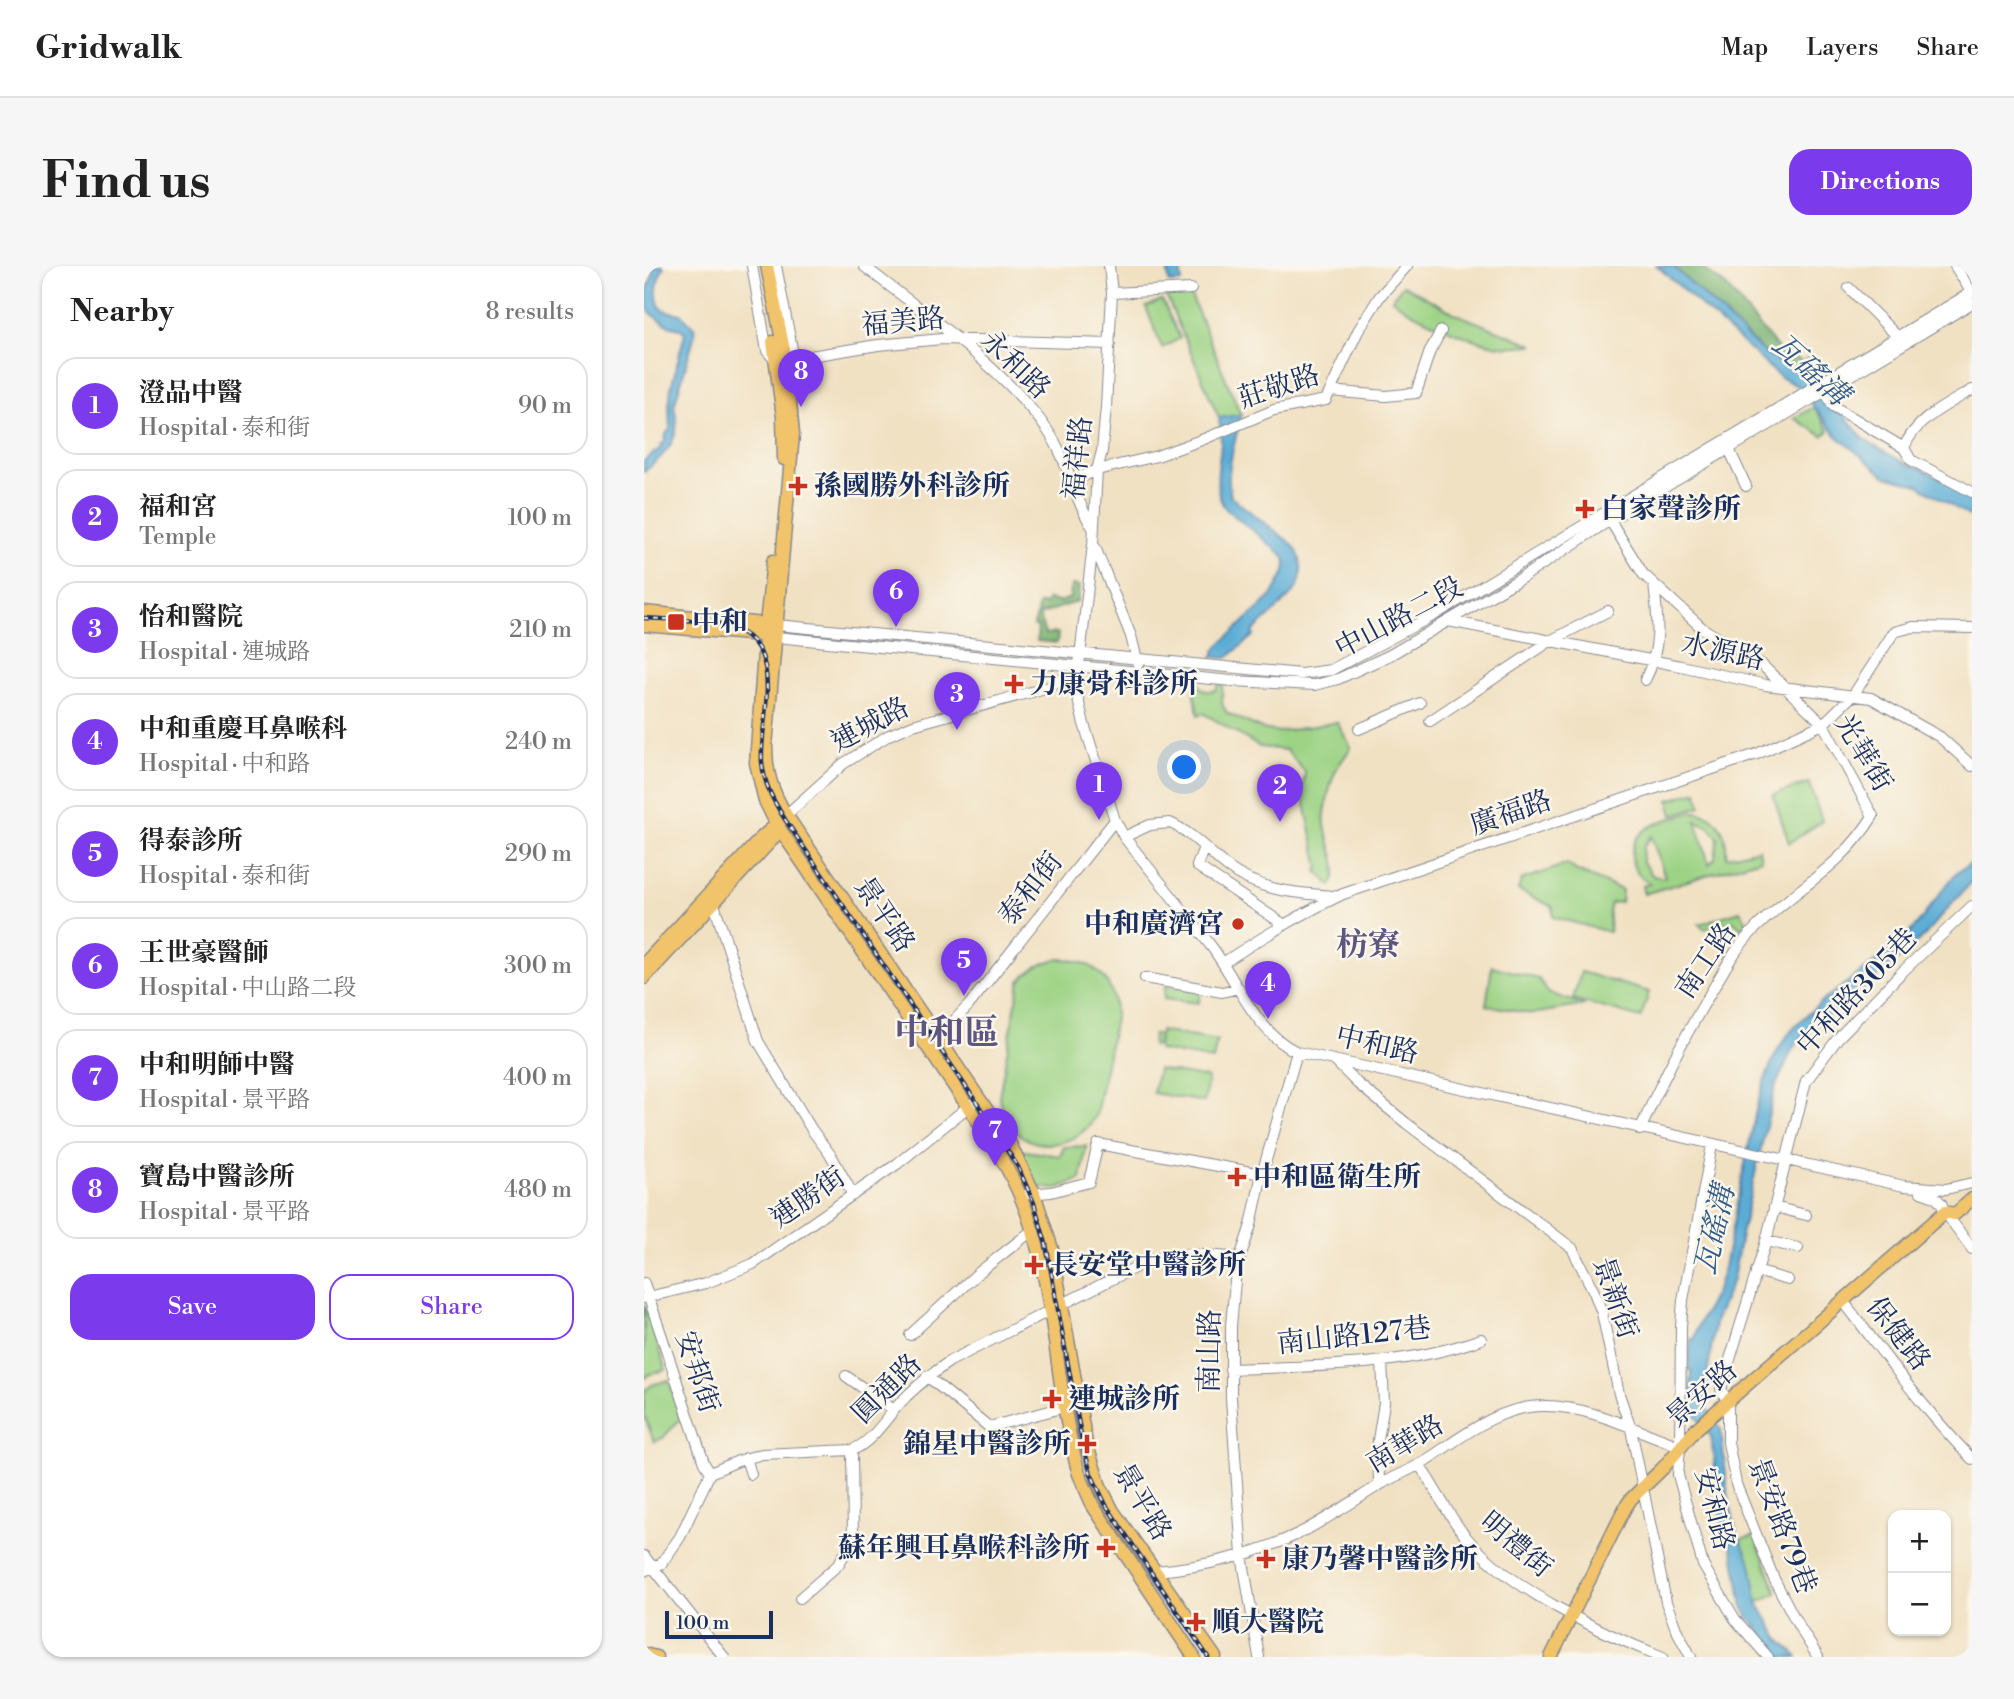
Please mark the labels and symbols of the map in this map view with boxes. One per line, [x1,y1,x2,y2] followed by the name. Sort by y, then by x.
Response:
[860,301,946,343] street label: 福美路
[973,323,1057,407] street label: 永和路
[1764,326,1859,417] water label: 瓦磘溝
[778,349,824,407] pin: 8
[1234,357,1324,417] street label: 莊敬路
[1056,414,1100,502] street label: 福祥路
[814,469,1010,504] place label: 孫國勝外科診所
[788,476,808,496] marker: 孫國勝外科診所
[1601,492,1741,527] place label: 白家聲診所
[1575,499,1595,519] marker: 白家聲診所
[873,569,919,627] pin: 6
[1329,570,1469,666] street label: 中山路二段
[692,605,748,640] place label: 中和
[666,612,686,632] marker: 中和
[1678,626,1768,678] street label: 水源路
[1030,667,1198,702] place label: 力康骨科診所
[934,672,980,730] pin: 3
[1004,674,1024,694] marker: 力康骨科診所
[825,690,915,760] street label: 連城路
[1826,708,1900,798] street label: 光華街
[1167,750,1201,784] your location
[1076,762,1122,820] pin: 1
[1257,764,1303,822] pin: 2
[1466,783,1556,843] street label: 廣福路
[991,845,1071,933] street label: 泰和街
[846,870,922,960] street label: 景平路
[1084,907,1224,942] place label: 中和廣濟宮
[1230,916,1246,932] marker: 中和廣濟宮
[1668,916,1744,1006] street label: 南工路
[1789,921,1925,1063] street label: 中和路305巷
[1336,925,1400,965] district label: 枋寮
[941,938,987,996] pin: 5
[1245,961,1291,1019] pin: 4
[894,1012,1000,1055] district label: 中和區
[1332,1018,1422,1072] street label: 中和路
[972,1108,1018,1166] pin: 7
[764,1160,852,1236] street label: 連勝街
[1253,1160,1421,1195] place label: 中和區衛生所
[1227,1167,1247,1187] marker: 中和區衛生所
[1686,1178,1745,1278] water label: 瓦磘溝
[1050,1248,1246,1283] place label: 長安堂中醫診所
[1585,1253,1645,1343] street label: 景新街
[1024,1255,1044,1275] marker: 長安堂中醫診所
[1858,1290,1938,1378] street label: 保健路
[1192,1309,1228,1393] street label: 南山路
[1275,1311,1433,1361] street label: 南山路127巷
[667,1327,727,1417] street label: 安邦街
[845,1347,929,1431] street label: 圓通路
[1659,1353,1745,1435] street label: 景安路
[1068,1382,1180,1417] place label: 連城診所
[1042,1389,1062,1409] marker: 連城診所
[1360,1407,1450,1481] street label: 南華路
[903,1427,1071,1462] place label: 錦星中醫診所
[1077,1434,1097,1454] marker: 錦星中醫診所
[1740,1453,1824,1599] street label: 景安路79巷
[1105,1457,1179,1547] street label: 景平路
[1687,1464,1741,1554] street label: 安和路
[1473,1505,1559,1585] street label: 明禮街
[838,1531,1090,1566] place label: 蘇年興耳鼻喉科診所
[1096,1538,1116,1558] marker: 蘇年興耳鼻喉科診所
[1282,1542,1478,1577] place label: 康乃馨中醫診所
[1256,1549,1276,1569] marker: 康乃馨中醫診所
[1212,1605,1324,1640] place label: 順大醫院
[665,1608,774,1640] scale bar
[1186,1612,1206,1632] marker: 順大醫院

